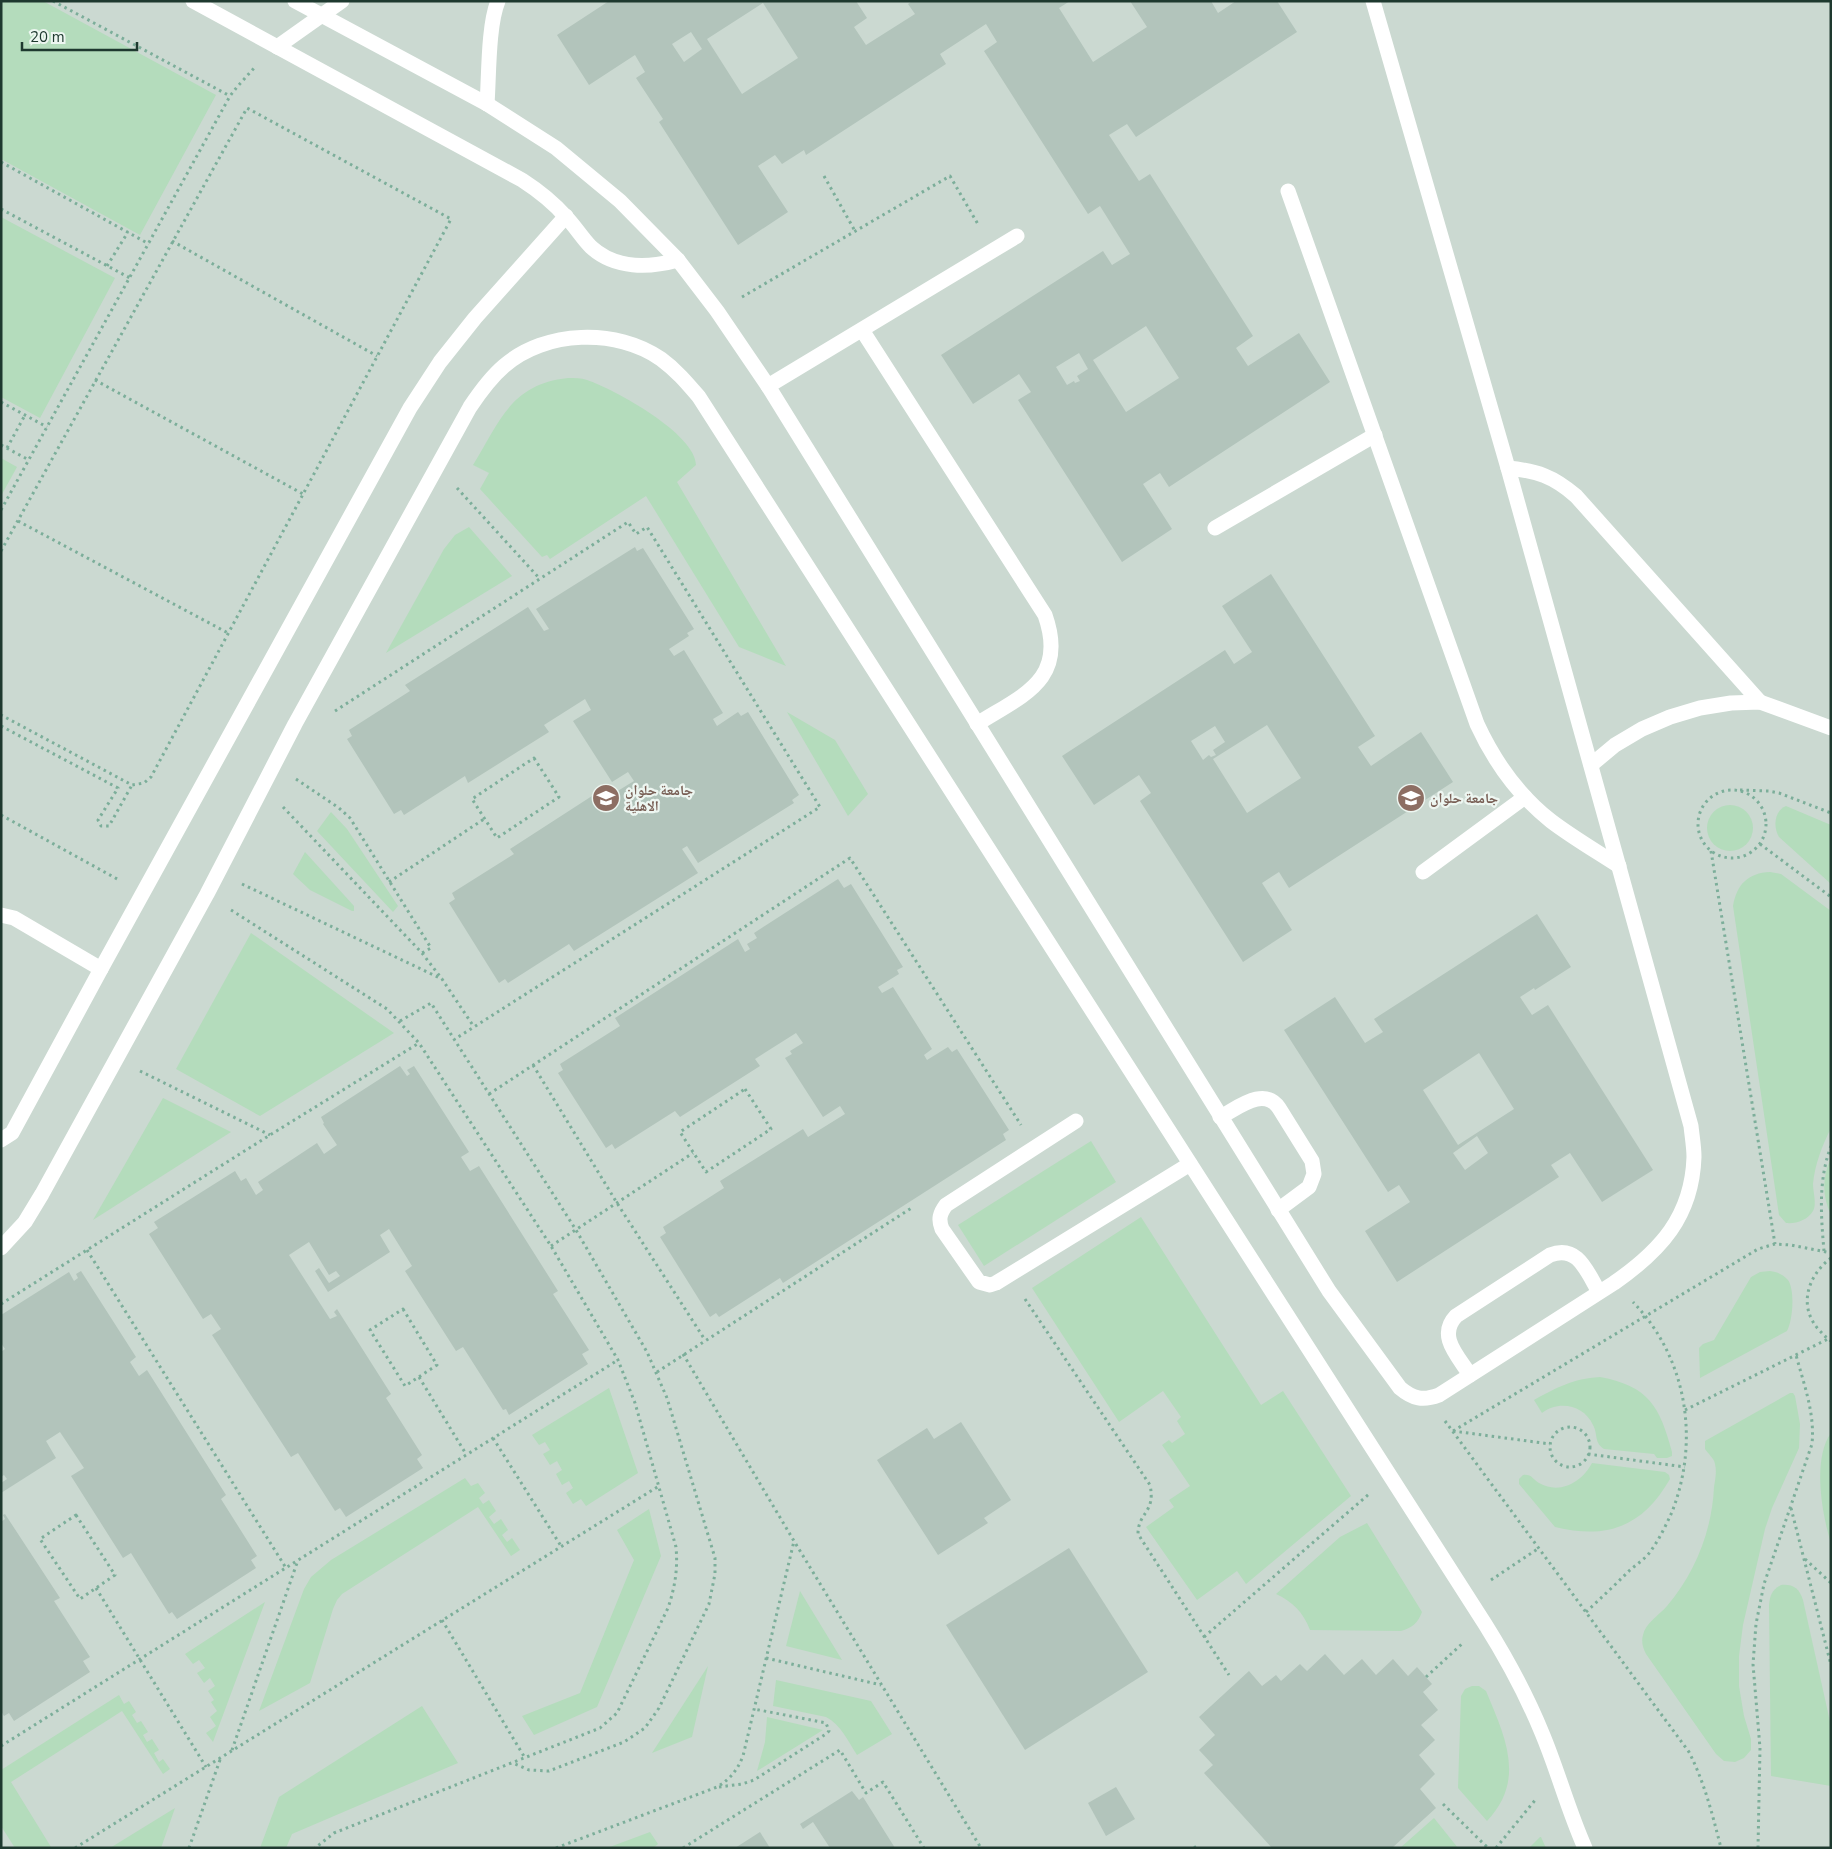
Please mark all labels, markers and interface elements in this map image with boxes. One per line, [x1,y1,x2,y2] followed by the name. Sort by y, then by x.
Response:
[22,20,138,52] scale bar
[30,27,65,47] text: 20 m
[625,781,693,816] place label: جامعة حلوان الاهلية
[591,783,621,813] school or university icon: جامعة حلوان الاهلية
[1396,783,1426,813] school or university icon: جامعة حلوان
[1430,789,1498,808] place label: جامعة حلوان

